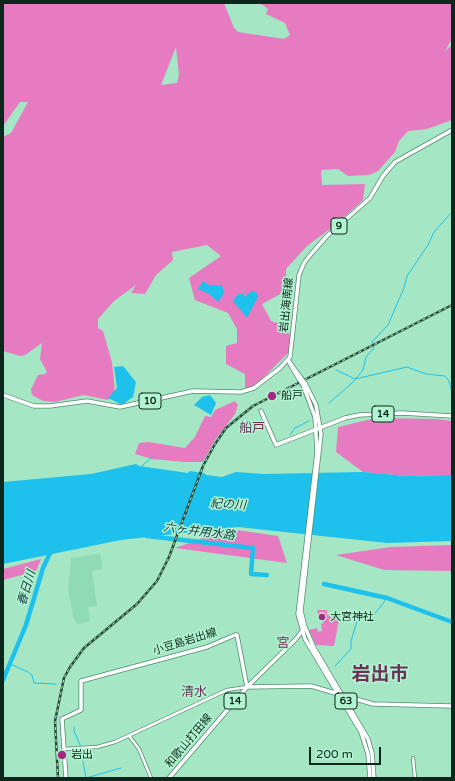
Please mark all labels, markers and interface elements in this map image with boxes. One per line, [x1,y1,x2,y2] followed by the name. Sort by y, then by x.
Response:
[331,218,347,234] road number: 9
[278,277,296,333] street label: 岩出海南線
[281,389,303,403] place label: 船戸
[266,390,278,402] marker: 船戸
[139,393,161,409] road number: 10
[372,406,394,422] road number: 14
[239,421,265,437] district label: 船戸
[210,497,246,513] water label: 紀の川
[162,520,236,544] water label: 六ヶ井用水路
[15,569,39,607] water label: 春日川
[330,610,374,624] place label: 大宮神社
[317,612,327,622] marker: 大宮神社
[152,626,218,658] street label: 小豆島岩出線
[277,636,289,652] district label: 宮
[352,664,408,686] district label: 岩出市
[181,685,207,701] district label: 清水
[224,693,246,709] road number: 14
[335,693,357,709] road number: 63
[163,711,215,771] street label: 和歌山打田線
[311,739,383,765] scale bar
[316,747,353,761] text: 200 m
[71,748,93,762] place label: 岩出
[56,749,68,761] marker: 岩出

